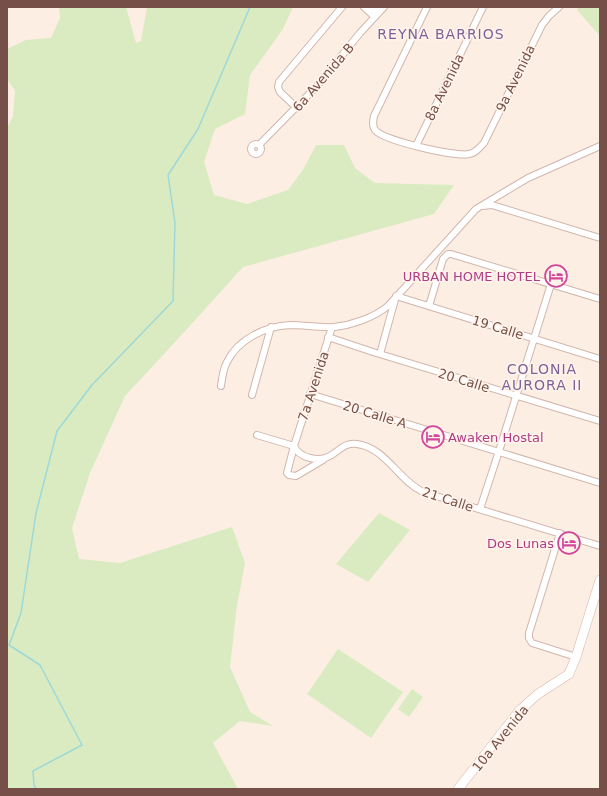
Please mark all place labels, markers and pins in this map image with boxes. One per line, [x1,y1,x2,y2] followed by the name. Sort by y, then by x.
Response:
[543,263,569,289] hotel icon: URBAN HOME HOTEL
[403,269,541,284] place label: URBAN HOME HOTEL
[420,424,446,450] hotel icon: Awaken Hostal
[448,430,544,445] place label: Awaken Hostal
[556,530,582,556] hotel icon: Dos Lunas
[487,536,554,551] place label: Dos Lunas

